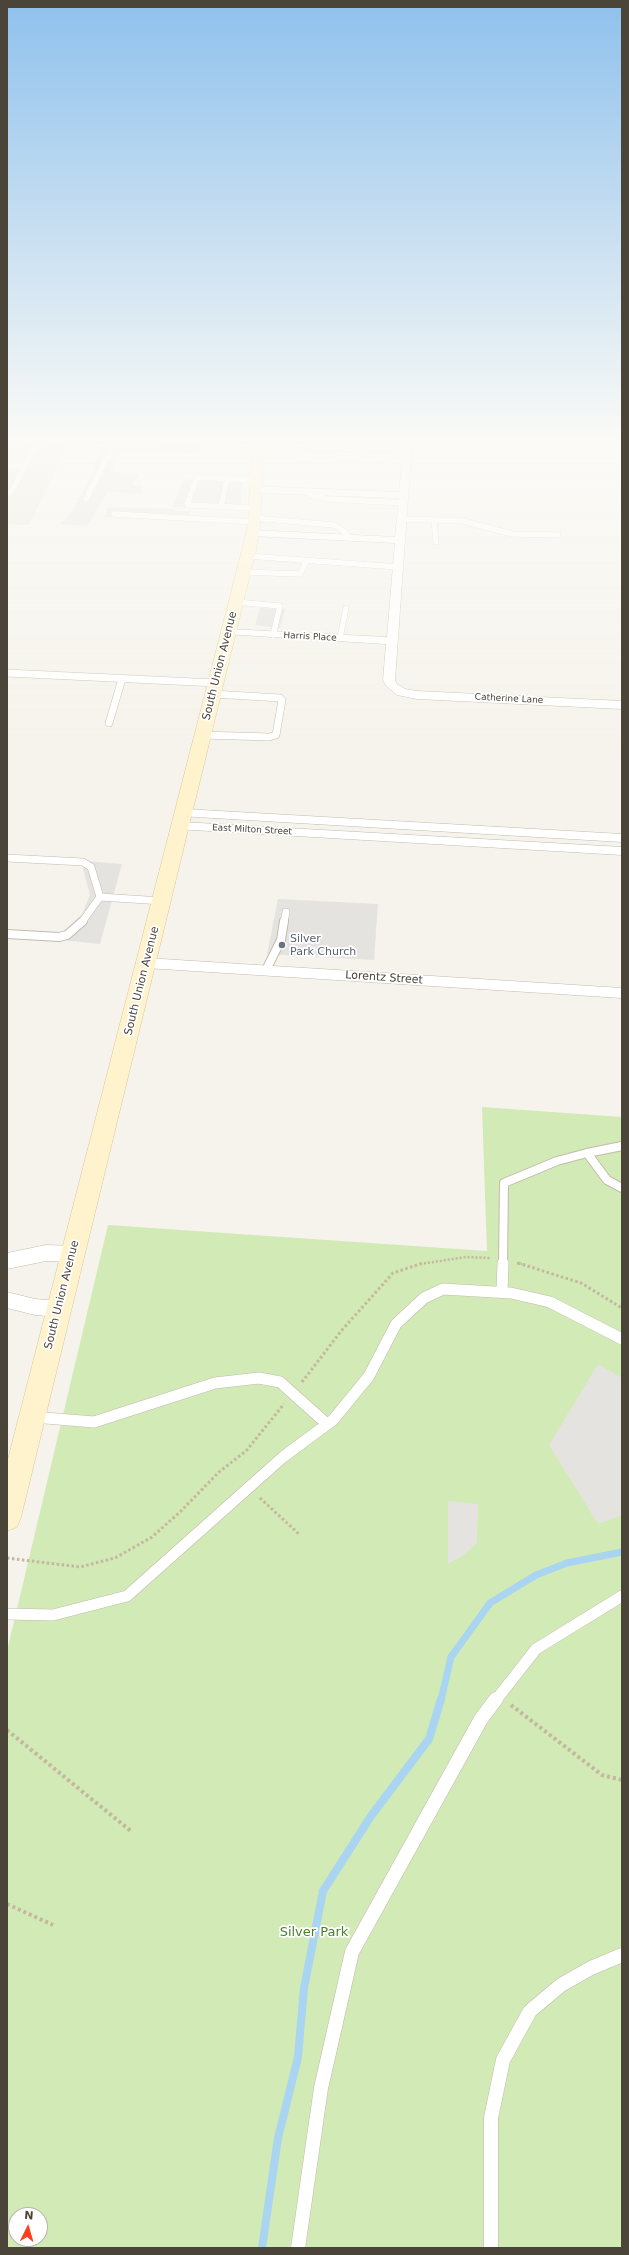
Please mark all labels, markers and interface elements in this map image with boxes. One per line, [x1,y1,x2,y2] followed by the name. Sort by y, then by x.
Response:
[200,610,240,722] street label: South Union Avenue
[283,630,337,644] street label: Harris Place
[474,692,544,706] street label: Catherine Lane
[212,823,292,837] street label: East Milton Street
[122,925,162,1037] street label: South Union Avenue
[290,932,356,958] place label: Silver Park Church
[277,940,287,950] marker: Silver Park Church
[345,969,423,987] street label: Lorentz Street
[42,1239,82,1351] street label: South Union Avenue
[280,1925,348,1941] park label: Silver Park
[8,2207,48,2247] north arrow
[24,2209,34,2222] text: N

